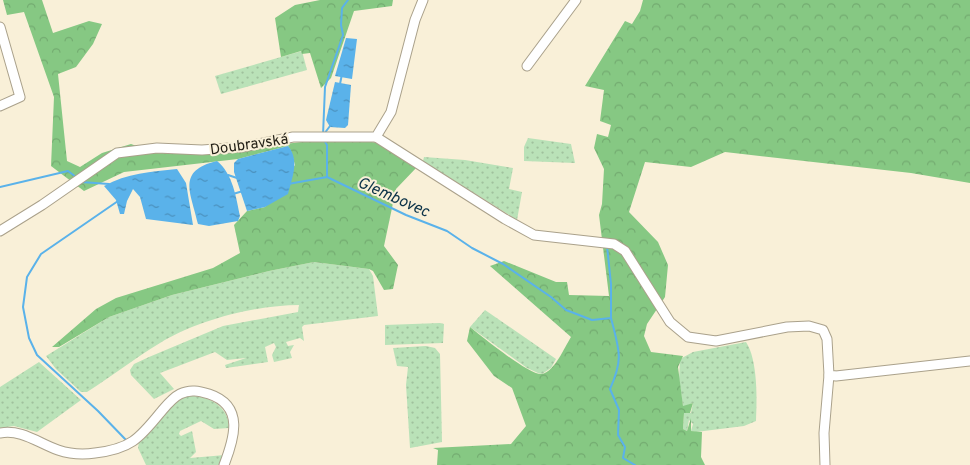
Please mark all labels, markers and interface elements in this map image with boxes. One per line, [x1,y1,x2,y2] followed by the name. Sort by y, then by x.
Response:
[209,131,290,160] street label: Doubravská
[354,173,433,223] water label: Glembovec

